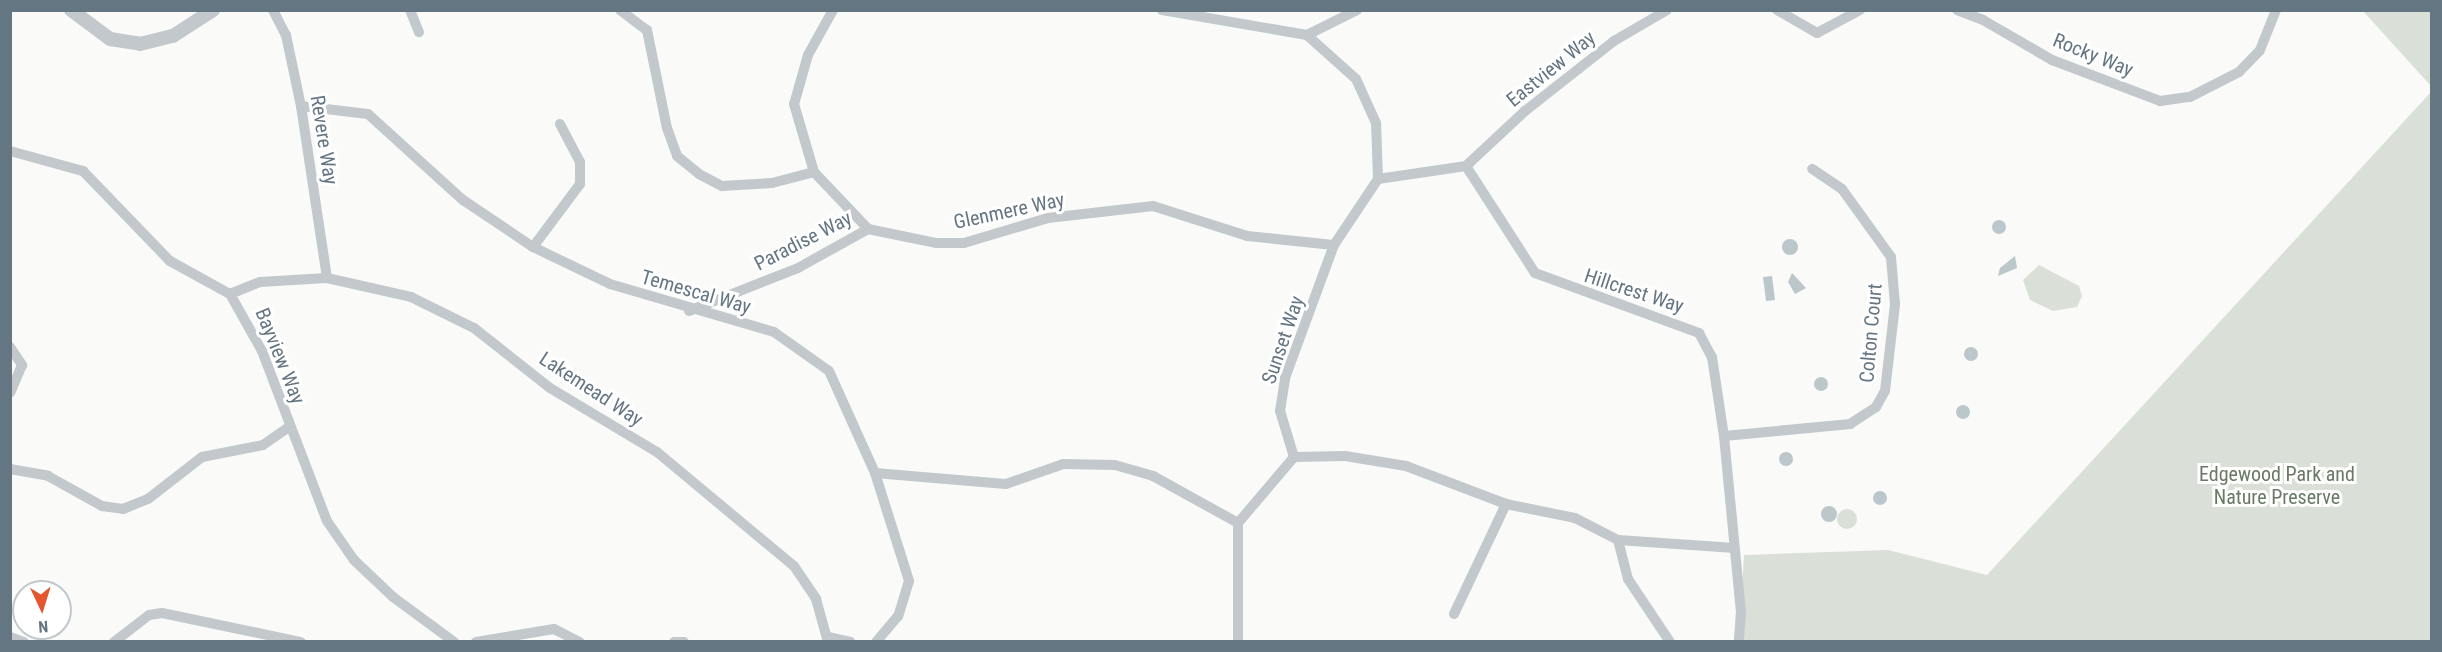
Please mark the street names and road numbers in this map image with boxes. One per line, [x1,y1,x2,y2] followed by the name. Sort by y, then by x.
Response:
[1502,26,1600,112] street label: Eastview Way
[2049,28,2137,82] street label: Rocky Way
[305,94,343,186] street label: Revere Way
[952,188,1066,234] street label: Glenmere Way
[750,206,856,276] street label: Paradise Way
[1581,264,1687,318] street label: Hillcrest Way
[638,265,754,319] street label: Temescal Way
[1855,282,1887,384] street label: Colton Court
[1257,293,1309,387] street label: Sunset Way
[250,304,310,408] street label: Bayview Way
[535,347,647,431] street label: Lakemead Way

